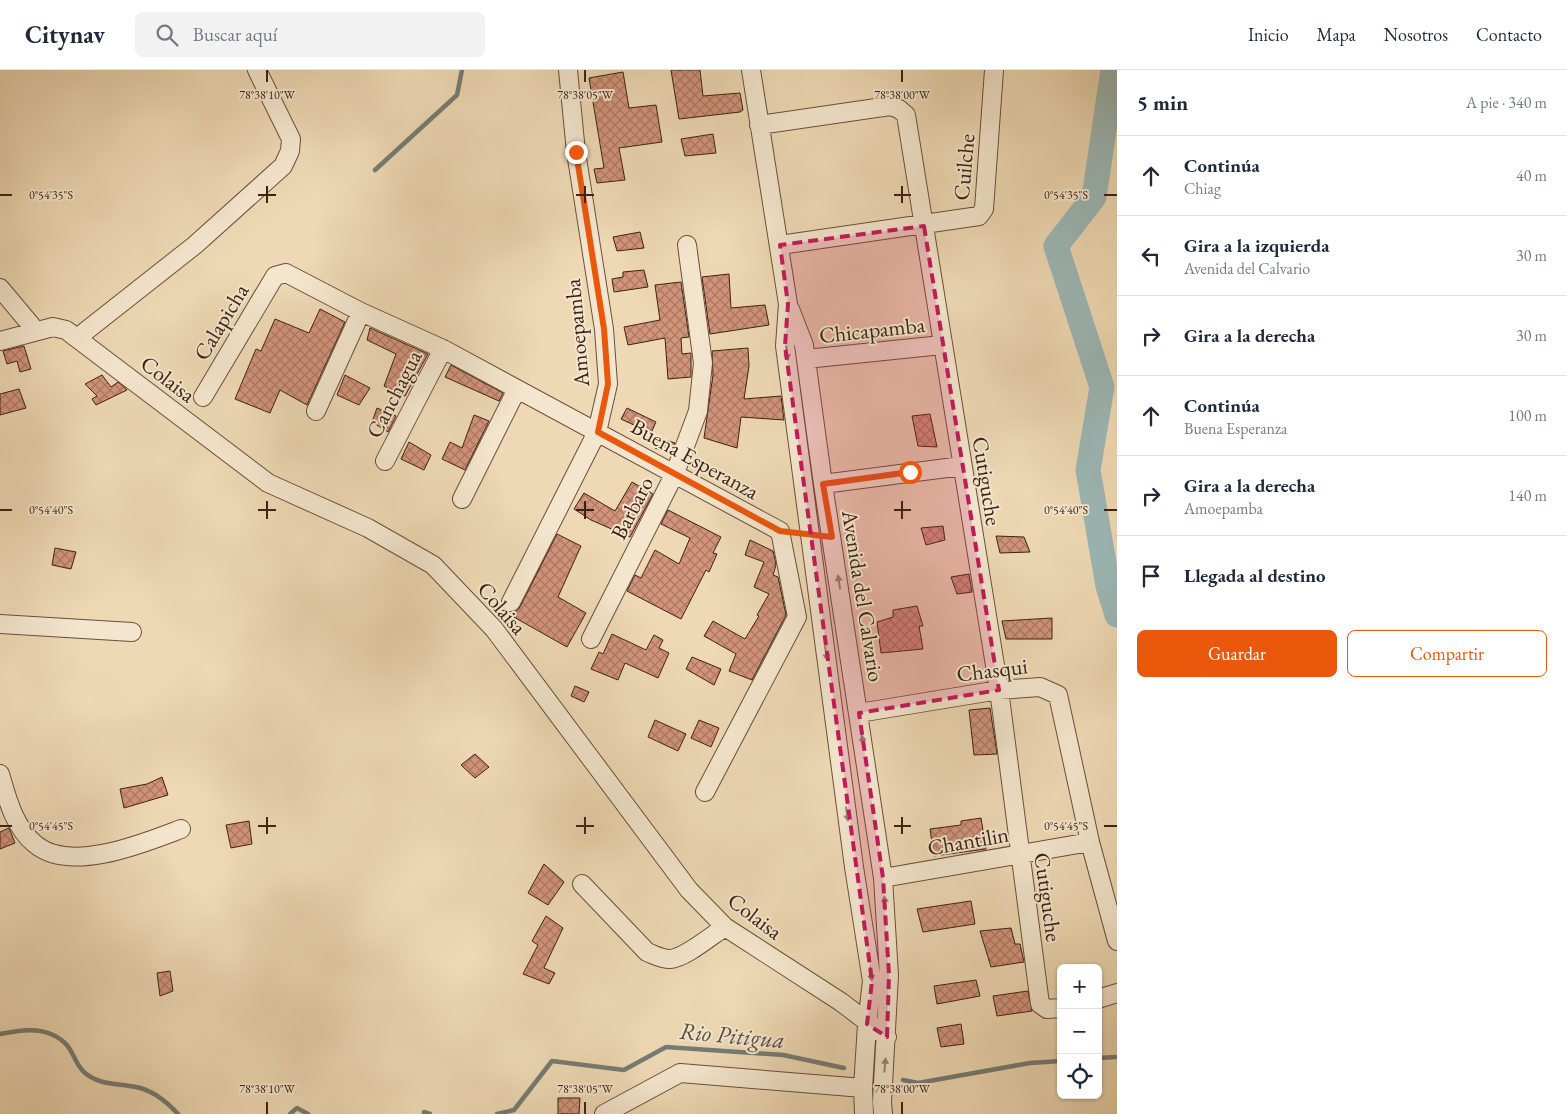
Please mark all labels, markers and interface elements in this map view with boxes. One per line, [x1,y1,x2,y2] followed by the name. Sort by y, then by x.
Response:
[135,12,485,57] search box
[25,19,105,50] text: Citynav
[153,21,181,49] icon: search
[193,22,277,47] text: Buscar aquí
[1248,23,1289,46] text: Inicio
[1317,23,1356,46] text: Mapa
[1384,23,1448,46] text: Nosotros
[1476,23,1542,46] text: Contacto
[239,87,296,103] text: 78°38'10"W
[557,87,614,103] text: 78°38'05"W
[874,87,931,103] text: 78°38'00"W
[1137,89,1188,116] text: 5 min
[1466,92,1547,113] text: A pie · 340 m
[947,132,981,202] street label: Cuilche
[565,141,588,164] route end
[1184,153,1260,178] text: Continúa
[1137,162,1165,190] icon: ahead
[1516,165,1547,186] text: 40 m
[1184,178,1221,199] text: Chiag
[29,187,74,203] text: 0°54'35"S
[1044,187,1089,203] text: 0°54'35"S
[1184,233,1330,258] text: Gira a la izquierda
[1137,242,1165,270] icon: left
[1516,245,1547,266] text: 30 m
[1184,258,1310,279] text: Avenida del Calvario
[187,278,255,366] street label: Calapicha
[558,278,596,389] street label: Amoepamba
[818,310,927,350] street label: Chicapamba
[1137,322,1165,350] icon: right
[1184,323,1315,348] text: Gira a la derecha
[1516,325,1547,346] text: 30 m
[360,345,429,443] street label: Canchagua
[783,345,791,361] one-way arrow
[135,349,201,409] street label: Colaisa
[1184,393,1260,418] text: Continúa
[1137,402,1165,430] icon: ahead
[1508,405,1547,426] text: 100 m
[626,412,764,506] street label: Buena Esperanza
[1184,418,1287,439] text: Buena Esperanza
[966,435,1008,528] street label: Cutiguche
[899,461,922,484] route start
[604,471,660,544] street label: Barbaro
[1184,473,1315,498] text: Gira a la derecha
[1137,482,1165,510] icon: right
[1508,485,1547,506] text: 140 m
[1184,498,1263,519] text: Amoepamba
[29,502,74,518] text: 0°54'40"S
[1044,502,1089,518] text: 0°54'40"S
[835,507,891,684] street label: Avenida del Calvario
[1137,562,1165,590] icon: arrive
[1184,563,1326,588] text: Llegada al destino
[834,573,842,589] one-way arrow
[471,575,533,641] street label: Colaisa
[1137,630,1337,677] button: Guardar
[1347,630,1547,677] button: Compartir
[822,645,830,661] one-way arrow
[955,651,1029,689] street label: Chasqui
[859,734,867,750] one-way arrow
[843,806,851,822] one-way arrow
[29,818,74,834] text: 0°54'45"S
[1044,818,1089,834] text: 0°54'45"S
[925,820,1011,862] street label: Chantilin
[1027,851,1069,944] street label: Cutiguche
[722,886,788,946] street label: Colaisa
[880,895,888,911] one-way arrow
[1057,964,1102,1099] map controls
[1057,964,1102,1009] button: +
[867,967,875,983] one-way arrow
[1057,1009,1102,1054] button: −
[678,1015,786,1055] water label: Rio Pitigua
[1057,1054,1102,1099] button: locate
[881,1057,889,1073] one-way arrow
[239,1081,296,1097] text: 78°38'10"W
[557,1081,614,1097] text: 78°38'05"W
[874,1081,931,1097] text: 78°38'00"W

